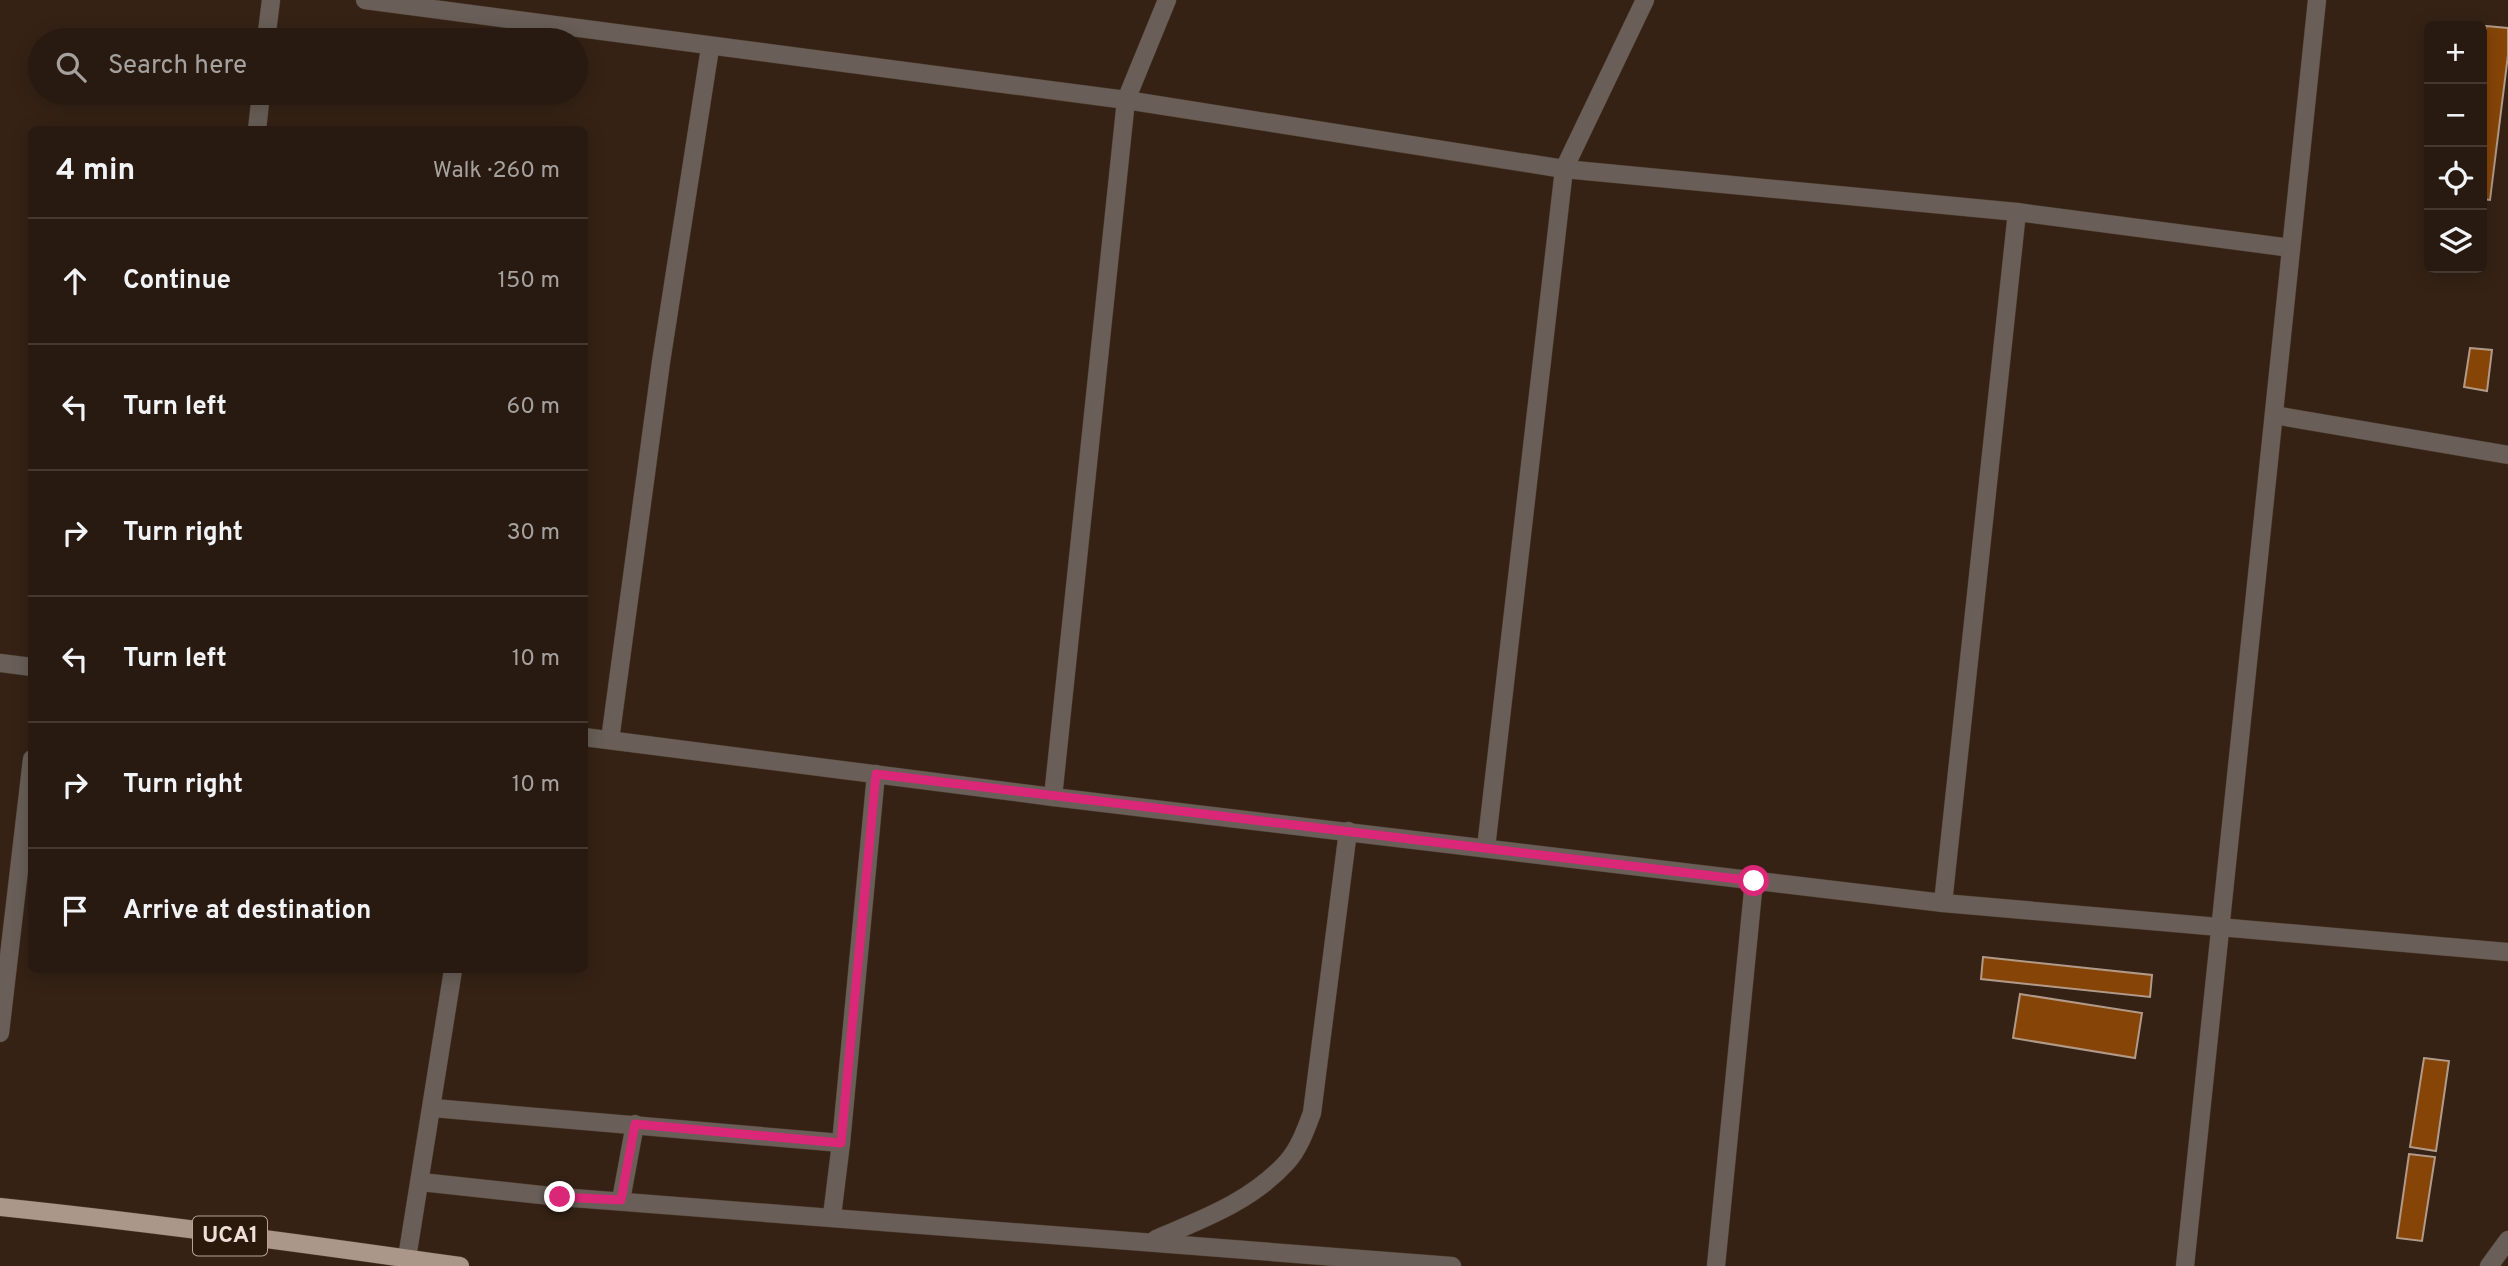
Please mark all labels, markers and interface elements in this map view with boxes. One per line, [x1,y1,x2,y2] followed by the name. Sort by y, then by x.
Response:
[2424,21,2487,273] map controls
[2424,21,2487,84] button: +
[28,28,588,105] search box
[52,48,90,86] icon: search
[108,50,247,83] text: Search here
[2424,84,2487,147] button: −
[2424,147,2487,210] button: locate
[56,153,135,190] text: 4 min
[433,157,560,186] text: Walk · 260 m
[2424,210,2487,273] button: layers
[56,262,94,300] icon: ahead
[123,265,231,298] text: Continue
[498,267,560,296] text: 150 m
[56,388,94,426] icon: left
[123,391,227,424] text: Turn left
[507,393,560,422] text: 60 m
[56,514,94,552] icon: right
[123,517,243,550] text: Turn right
[507,519,560,548] text: 30 m
[56,640,94,678] icon: left
[123,643,227,676] text: Turn left
[512,645,560,674] text: 10 m
[56,766,94,804] icon: right
[123,769,243,802] text: Turn right
[512,771,560,800] text: 10 m
[1738,865,1769,896] route start
[56,892,94,930] icon: arrive
[123,895,371,928] text: Arrive at destination
[544,1181,575,1212] route end
[193,1217,267,1256] road number: UCA1

